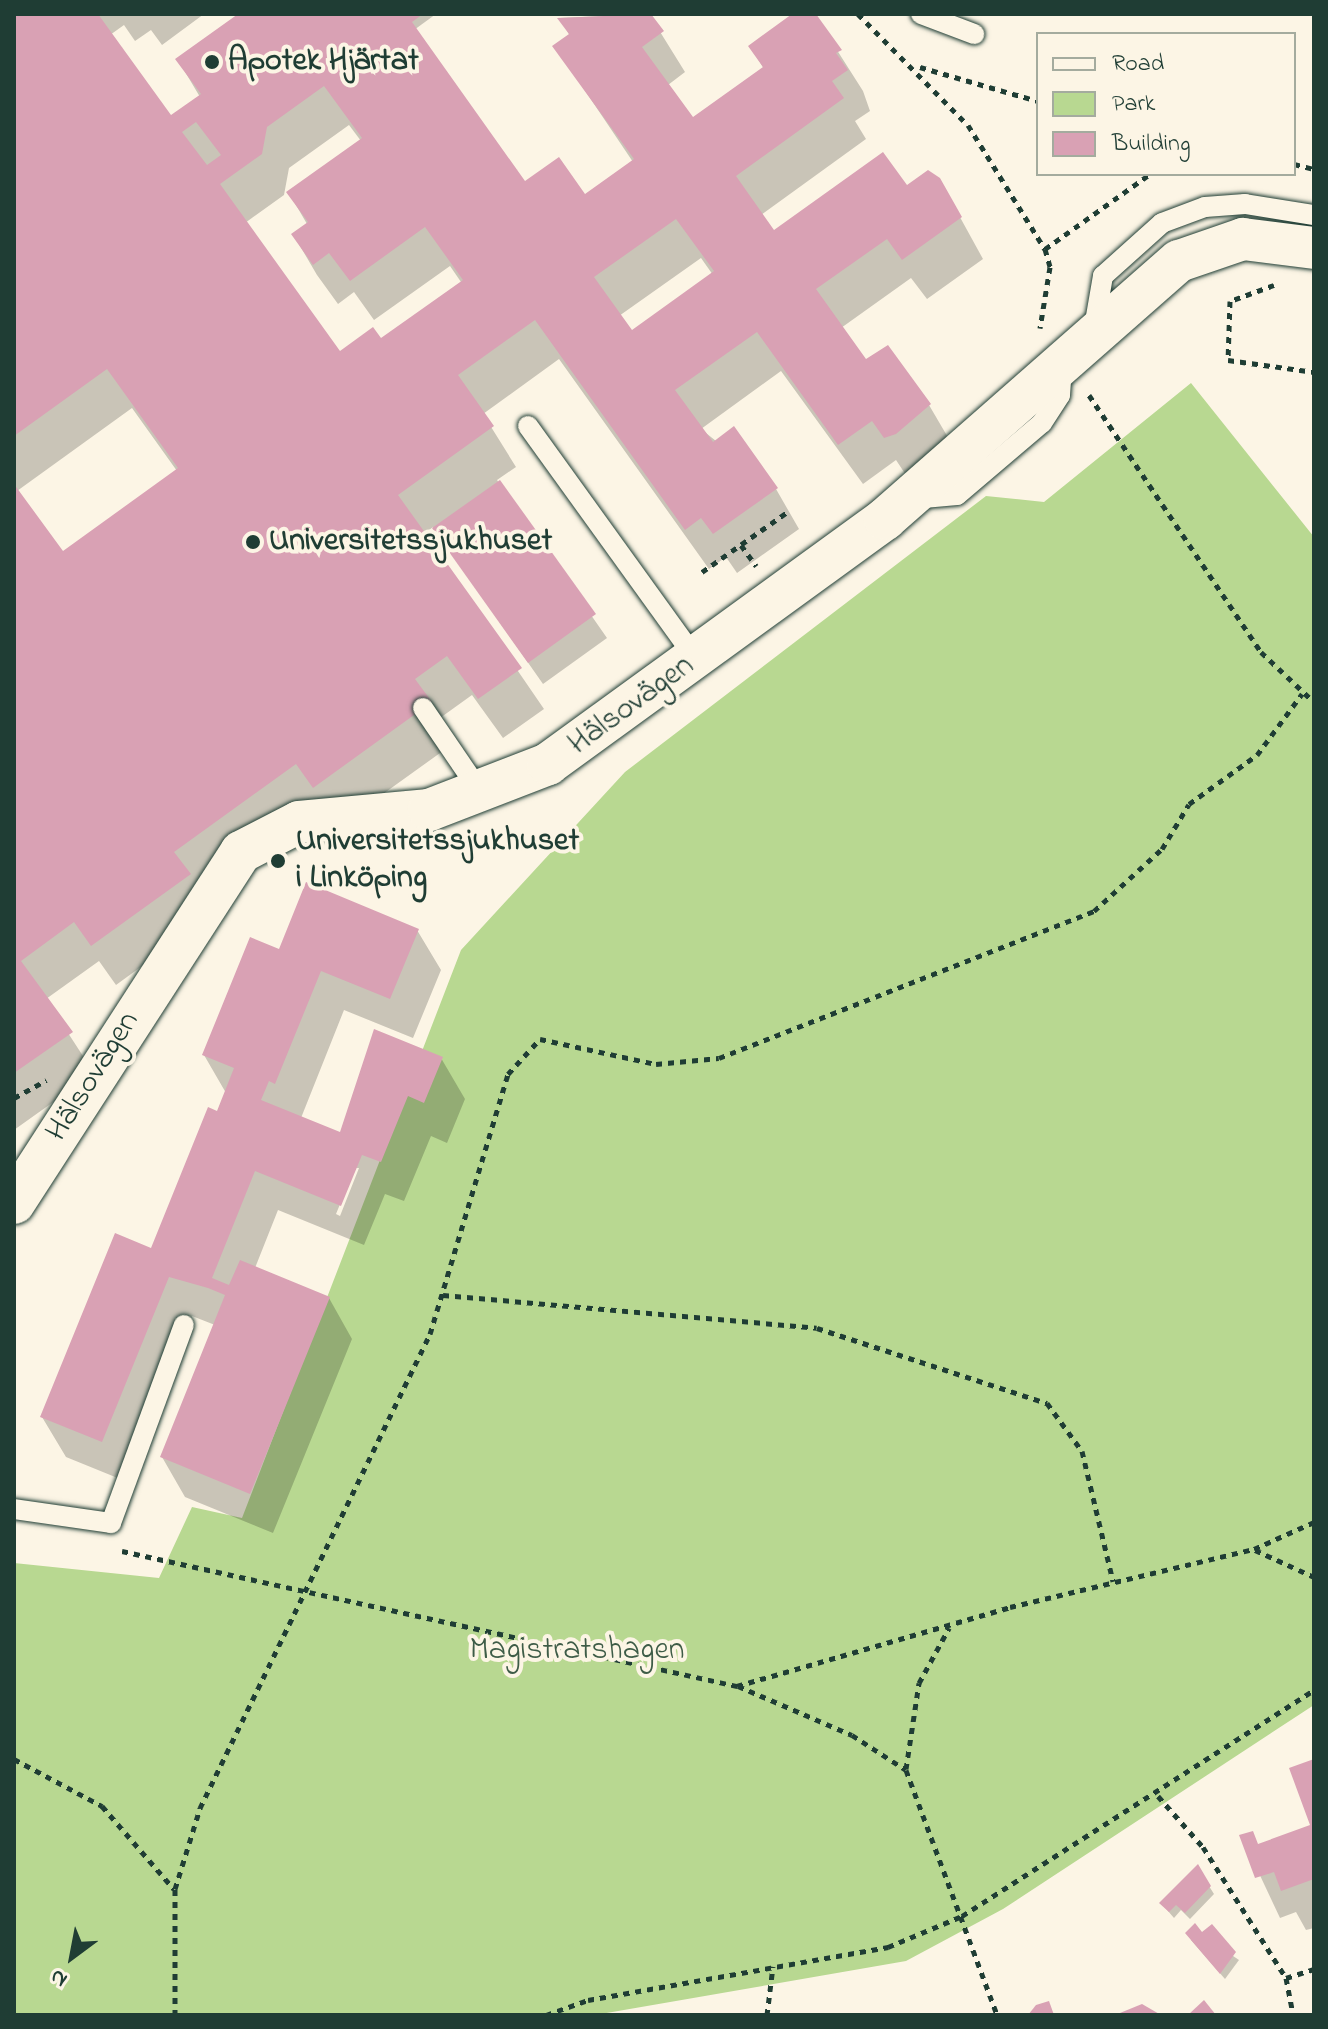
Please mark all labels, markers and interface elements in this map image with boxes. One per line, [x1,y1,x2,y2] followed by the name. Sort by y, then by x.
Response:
[1036,32,1296,176] legend
[228,43,419,81] place label: Apotek Hjärtat
[1112,47,1164,82] text: Road
[203,53,221,71] marker: Apotek Hjärtat
[1112,87,1155,122] text: Park
[1112,127,1191,162] text: Building
[269,523,552,561] place label: Universitetssjukhuset
[244,533,262,551] marker: Universitetssjukhuset
[562,648,702,764] street label: Hälsovägen
[296,824,579,899] place label: Universitetssjukhuset i Linköping
[267,850,289,872] marker: Universitetssjukhuset i Linköping
[39,1005,149,1149] street label: Hälsovägen
[469,1632,685,1670] park label: Magistratshagen
[32,1917,112,1997] north arrow
[45,1960,74,1995] text: N

